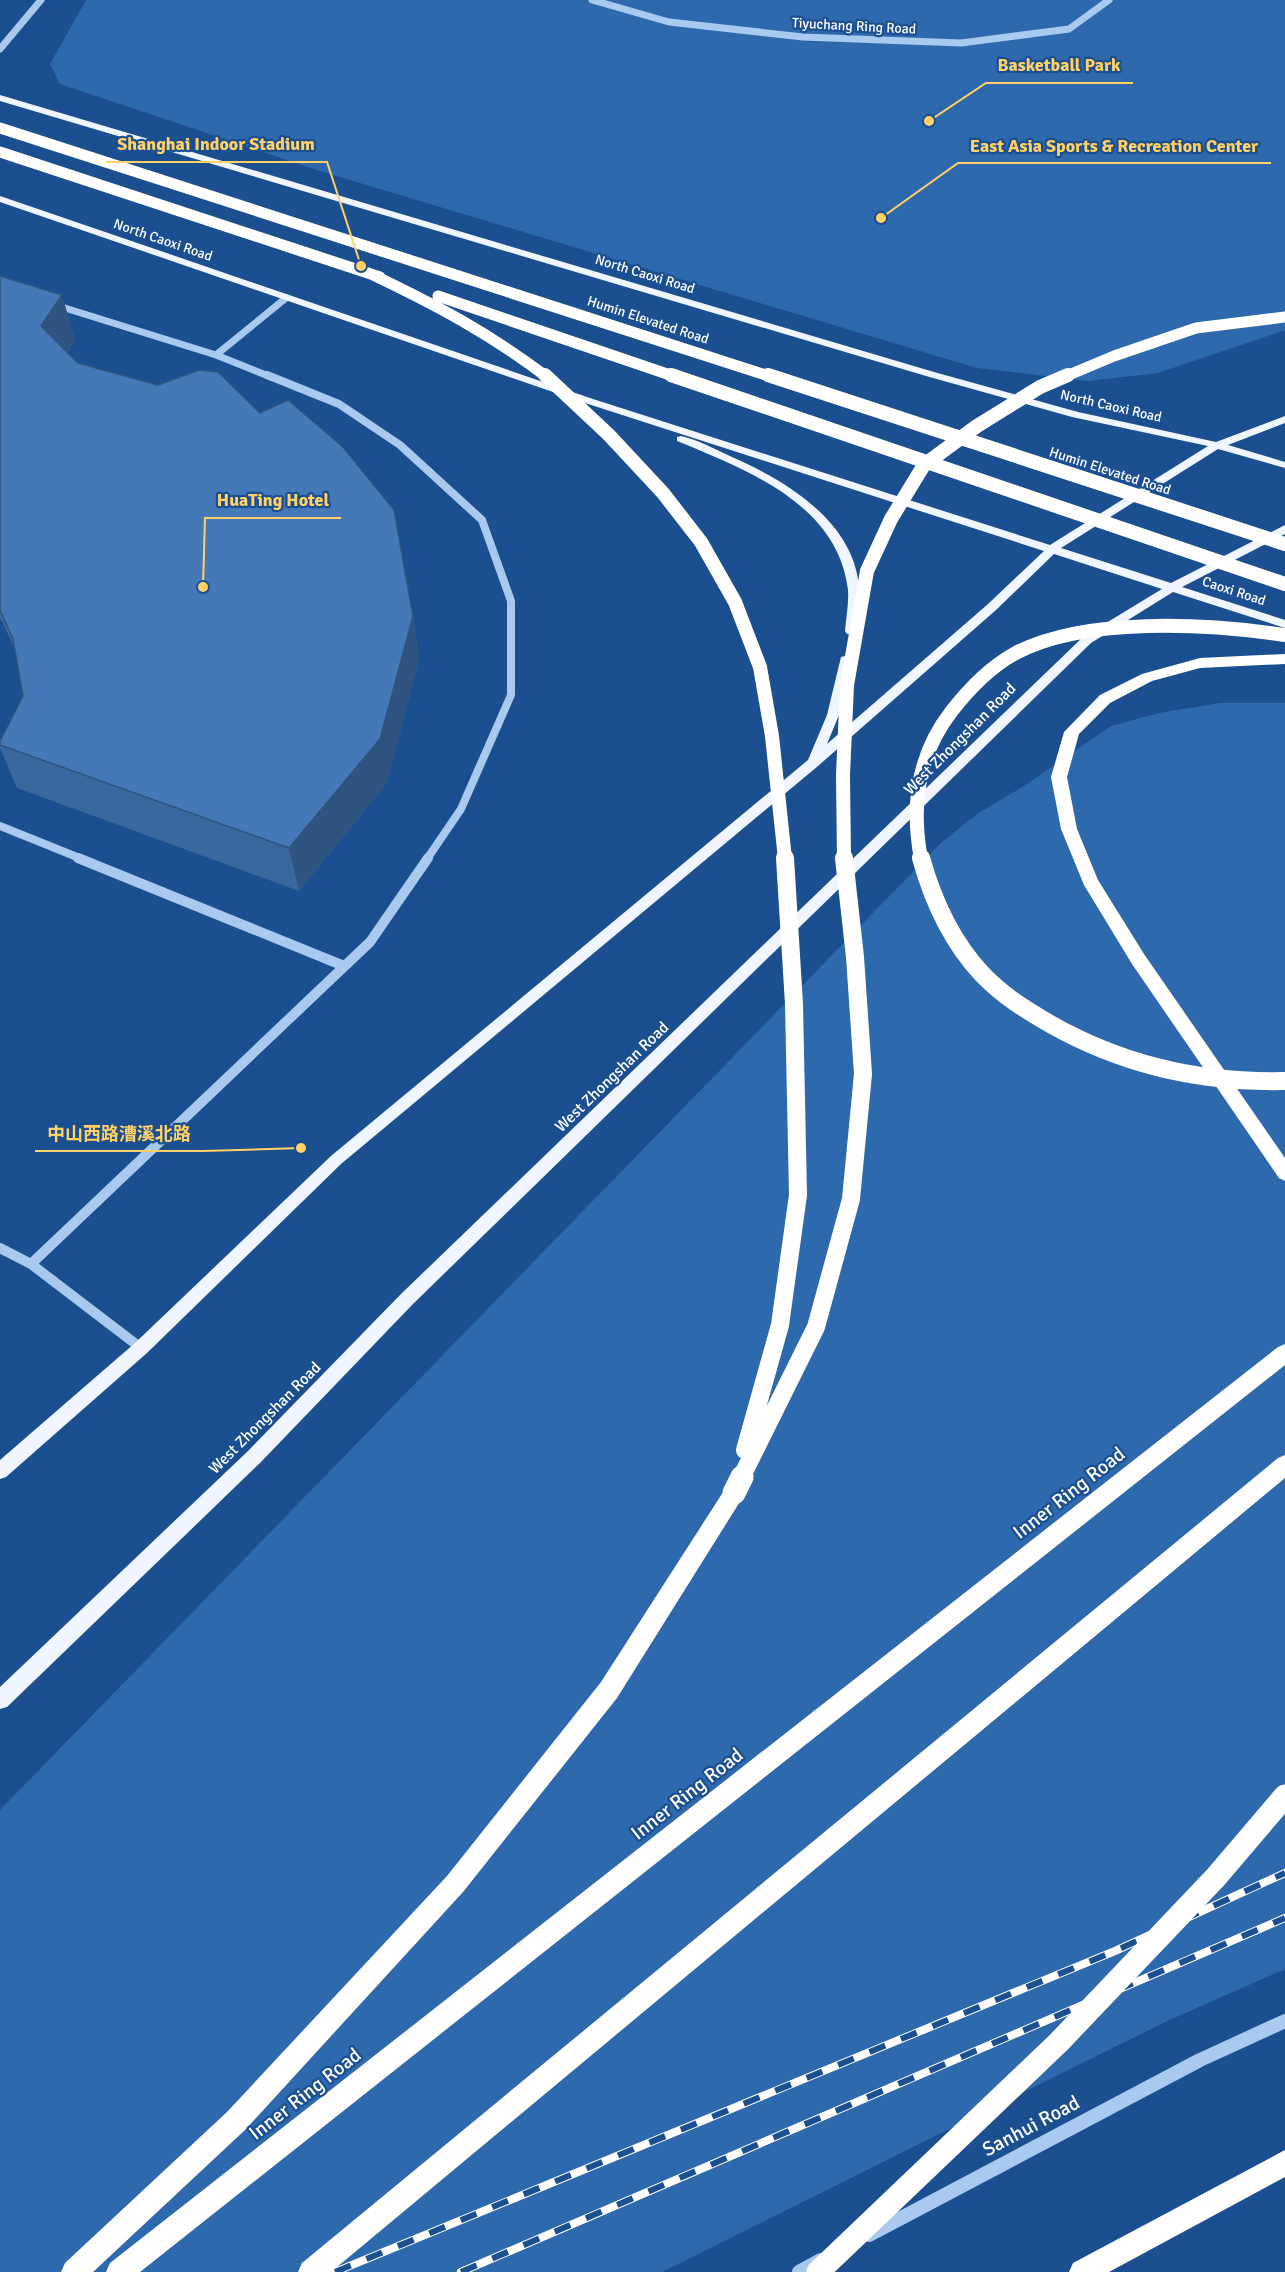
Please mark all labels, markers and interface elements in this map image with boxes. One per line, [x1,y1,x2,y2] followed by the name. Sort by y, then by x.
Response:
[791,14,917,38] street label: Tiyuchang Ring Road
[986,47,1133,83] callout: Basketball Park
[997,54,1121,76] text: Basketball Park
[106,126,327,162] callout: Shanghai Indoor Stadium
[958,127,1271,163] callout: East Asia Sports & Recreation Center
[117,133,315,155] text: Shanghai Indoor Stadium
[970,135,1259,157] text: East Asia Sports & Recreation Center
[111,215,215,265] street label: North Caoxi Road
[593,251,697,297] street label: North Caoxi Road
[585,292,711,348] street label: Humin Elevated Road
[1059,386,1163,426] street label: North Caoxi Road
[1047,443,1173,499] street label: Humin Elevated Road
[205,482,341,518] callout: HuaTing Hotel
[217,489,330,511] text: HuaTing Hotel
[1200,573,1268,609] street label: Caoxi Road
[900,679,1020,799] street label: West Zhongshan Road
[551,1017,673,1137] street label: West Zhongshan Road
[35,1115,203,1151] callout: 中山西路漕溪北路
[47,1123,191,1145] text: 中山西路漕溪北路
[205,1358,325,1478] street label: West Zhongshan Road
[1008,1441,1130,1545] street label: Inner Ring Road
[626,1742,748,1846] street label: Inner Ring Road
[244,2042,366,2146] street label: Inner Ring Road
[978,2090,1084,2162] street label: Sanhui Road

